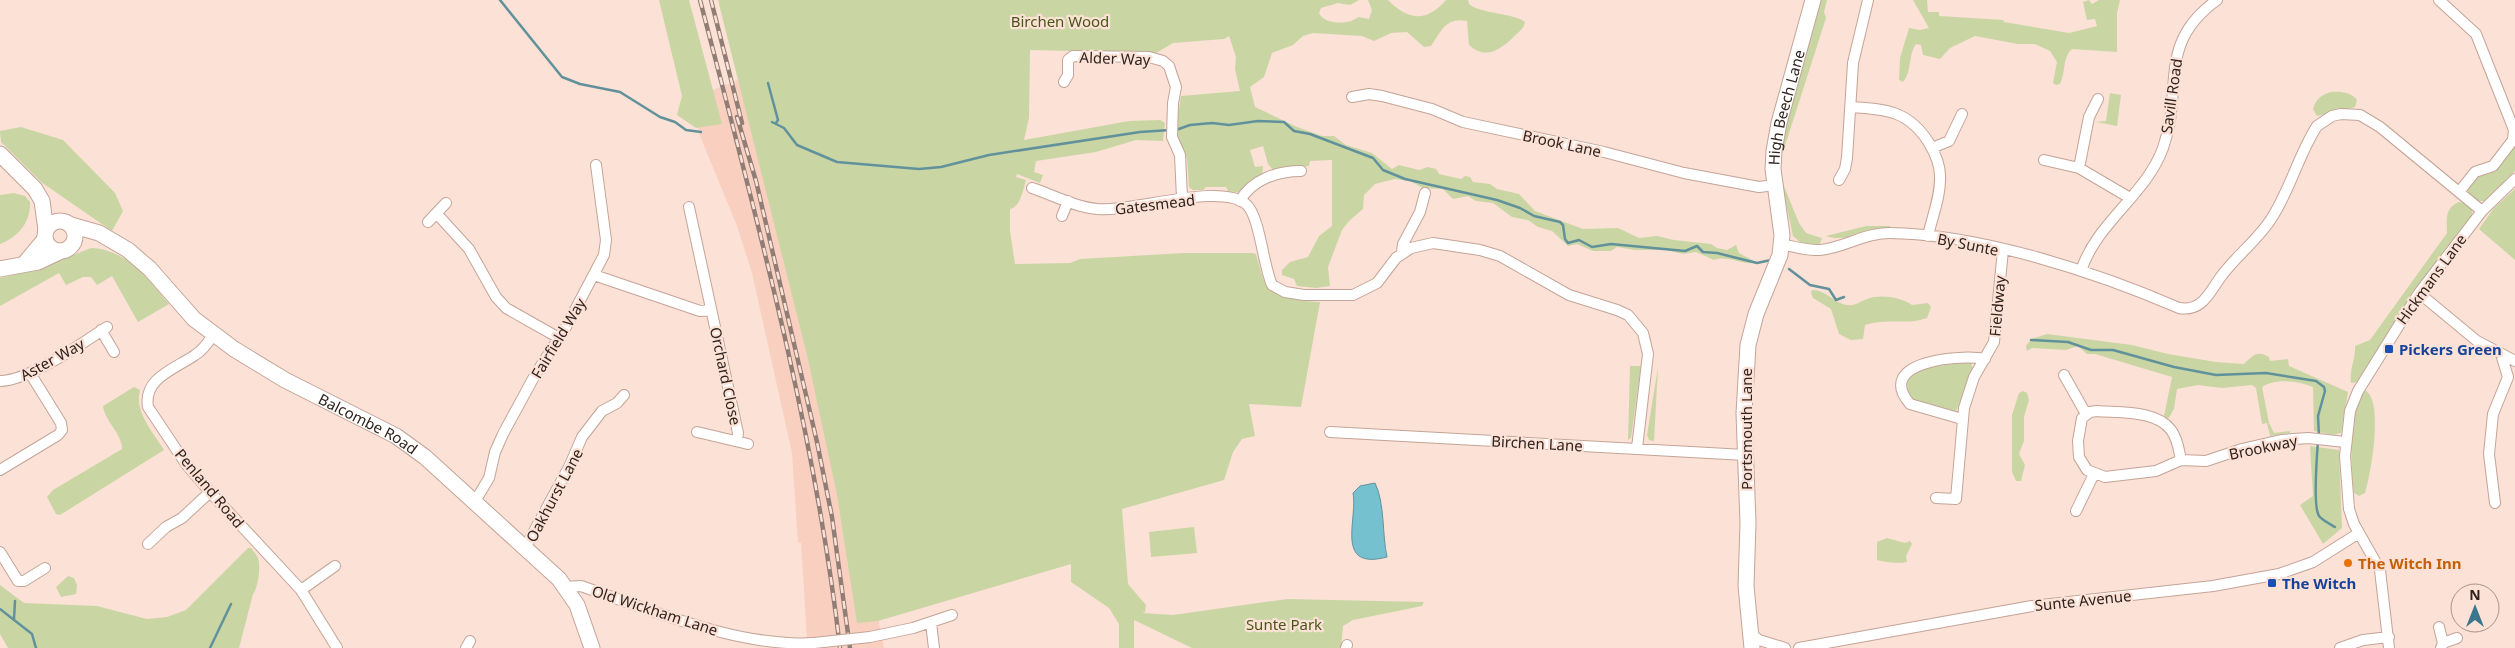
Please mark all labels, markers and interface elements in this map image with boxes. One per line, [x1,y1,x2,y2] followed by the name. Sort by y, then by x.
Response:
[1011,11,1109,31] park label: Birchen Wood
[1079,47,1151,69] street label: Alder Way
[1763,47,1809,166] street label: High Beech Lane
[2156,57,2186,135] street label: Savill Road
[1521,125,1603,161] street label: Brook Lane
[1114,189,1196,219] street label: Gatesmead
[1936,228,2000,260] street label: By Sunte
[2391,230,2471,328] street label: Hickmans Lane
[1984,274,2010,337] street label: Fieldway
[526,294,590,382] street label: Fairfield Way
[706,325,746,427] street label: Orchard Close
[16,333,88,385] street label: Aster Way
[2399,339,2502,359] place label: Pickers Green
[2383,343,2395,355] marker: Pickers Green
[1736,368,1756,490] street label: Portsmouth Lane
[315,389,422,459] street label: Balcombe Road
[2227,430,2299,464] street label: Brookway
[1491,431,1583,455] street label: Birchen Lane
[171,444,249,532] street label: Penland Road
[521,445,587,545] street label: Oakhurst Lane
[2358,553,2462,573] place label: The Witch Inn
[2342,557,2354,569] marker: The Witch Inn
[2282,573,2356,593] place label: The Witch
[2266,577,2278,589] marker: The Witch
[589,580,721,640] street label: Old Wickham Lane
[2450,583,2500,633] north arrow
[2034,585,2132,615] street label: Sunte Avenue
[2469,585,2481,604] text: N
[1246,614,1322,634] park label: Sunte Park

